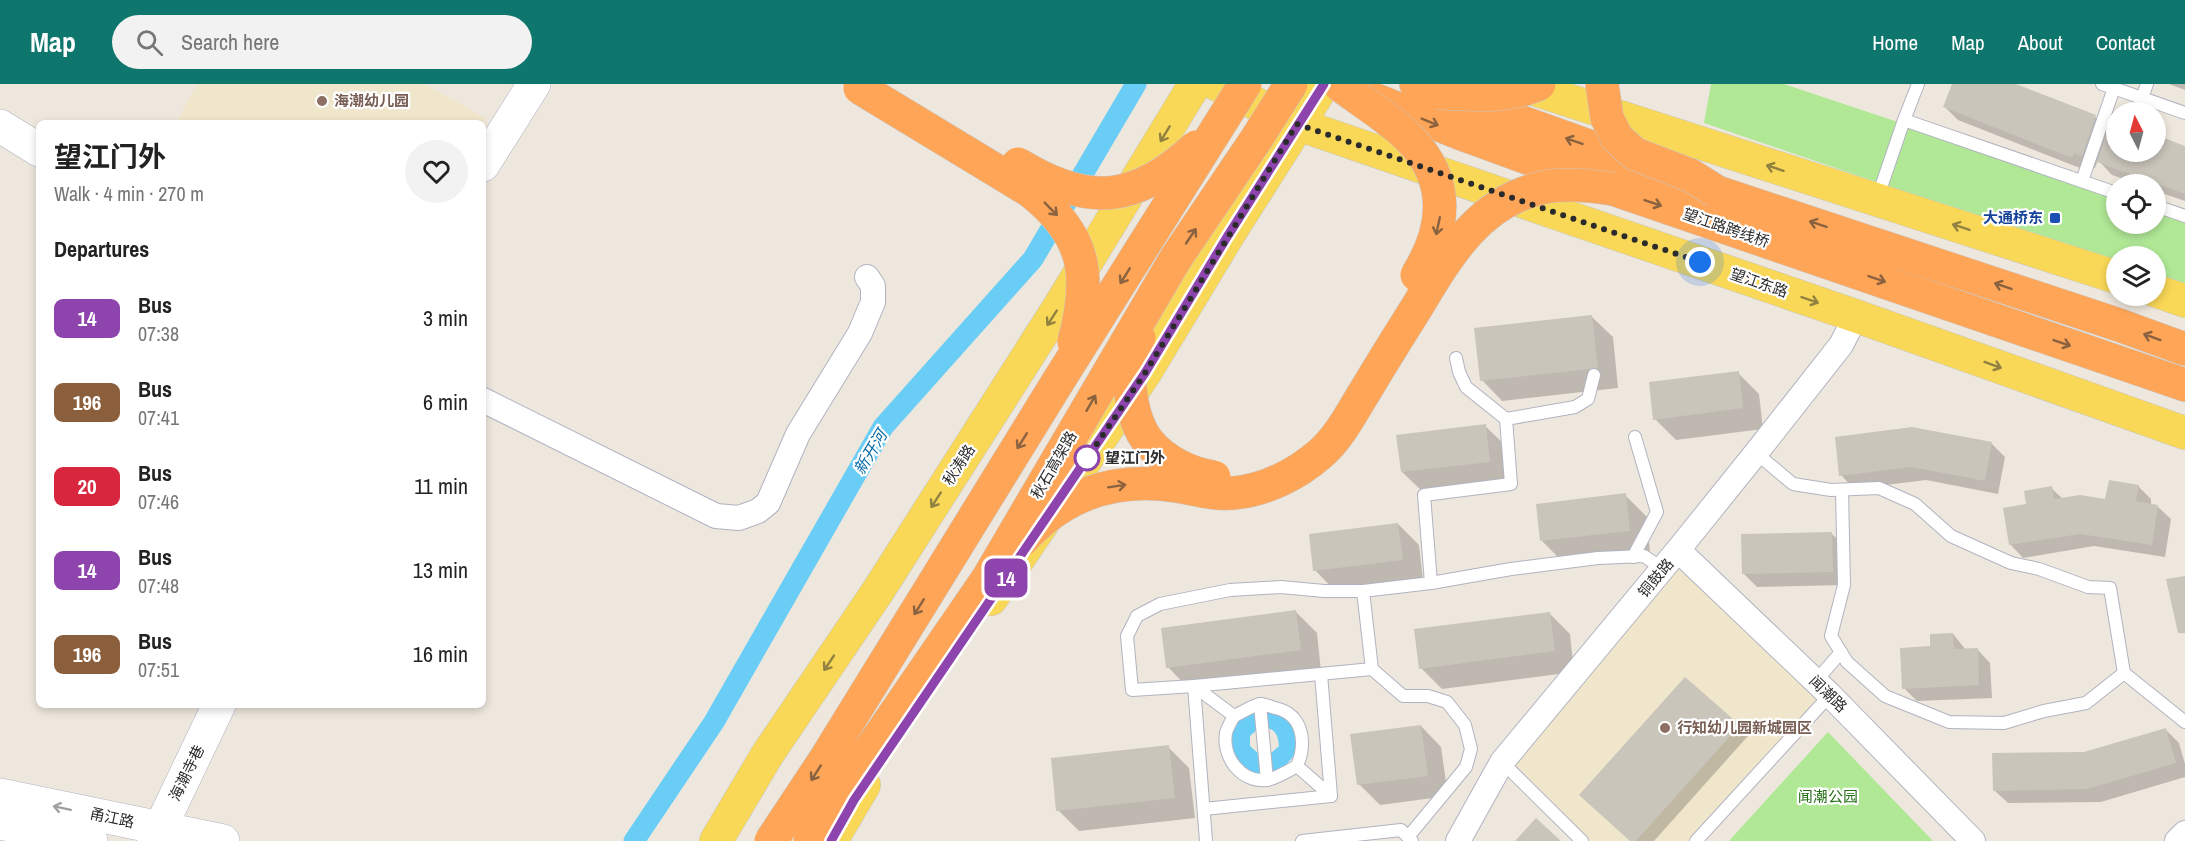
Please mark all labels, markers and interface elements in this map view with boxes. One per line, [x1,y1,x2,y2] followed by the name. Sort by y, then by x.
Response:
[112,15,532,69] search box
[30,23,76,61] text: Map
[133,26,166,59] icon: search
[181,27,279,57] text: Search here
[1872,28,1918,57] text: Home
[1951,28,1985,57] text: Map
[2018,28,2063,57] text: About
[2096,28,2155,57] text: Contact
[334,90,409,111] place label: 海潮幼儿园
[315,94,329,108] marker: 海潮幼儿园
[2106,102,2166,162] north arrow
[2106,102,2166,306] map controls
[1421,117,1439,128] one-way arrow
[1159,125,1171,142] one-way arrow
[1565,135,1584,146] one-way arrow
[54,138,166,176] text: 望江门外
[405,140,468,203] button: heart
[1766,162,1785,173] one-way arrow
[2106,174,2166,234] button: locate
[54,180,204,207] text: Walk · 4 min · 270 m
[1643,198,1662,209] one-way arrow
[1043,202,1058,216] one-way arrow
[1680,203,1772,252] street label: 望江路跨线桥
[1983,207,2043,228] place label: 大通桥东
[2048,211,2062,225] marker: 大通桥东
[1431,217,1443,236] one-way arrow
[1809,218,1828,229] one-way arrow
[1952,221,1971,232] one-way arrow
[1185,228,1197,245] one-way arrow
[54,234,149,264] text: Departures
[2106,246,2166,306] button: layers
[1685,247,1715,277] your location
[1727,263,1791,302] street label: 望江东路
[1118,267,1130,284] one-way arrow
[1867,275,1886,286] one-way arrow
[1994,279,2013,290] one-way arrow
[138,290,172,320] text: Bus
[1800,295,1819,306] one-way arrow
[423,303,468,333] text: 3 min
[77,304,97,333] text: 14
[1046,309,1058,326] one-way arrow
[138,320,179,347] text: 07:38
[2143,331,2162,342] one-way arrow
[2052,338,2071,349] one-way arrow
[1983,360,2002,371] one-way arrow
[138,374,172,404] text: Bus
[423,387,468,417] text: 6 min
[73,388,101,417] text: 196
[1085,395,1097,412] one-way arrow
[138,404,179,431] text: 07:41
[848,423,893,478] water label: 新开河
[1026,427,1081,502] street label: 秋石高架路
[1015,432,1027,449] one-way arrow
[938,440,980,489] street label: 秋涛路
[1074,445,1100,471] marker: 望江门外
[1105,447,1165,468] place label: 望江门外
[138,458,172,488] text: Bus
[414,471,468,501] text: 11 min
[77,472,97,501] text: 20
[1107,480,1126,491] one-way arrow
[138,488,179,515] text: 07:46
[930,491,942,508] one-way arrow
[138,542,172,572] text: Bus
[1633,554,1678,602] street label: 铜鼓路
[413,555,468,585] text: 13 min
[77,556,97,585] text: 14
[979,558,1033,598] line badge: 14
[996,564,1016,593] text: 14
[138,572,179,599] text: 07:48
[913,598,925,615] one-way arrow
[138,626,172,656] text: Bus
[413,639,468,669] text: 16 min
[73,640,101,669] text: 196
[823,655,835,671] one-way arrow
[138,656,179,683] text: 07:51
[1805,670,1852,717] street label: 闻潮路
[1677,717,1812,738] place label: 行知幼儿园新城园区
[1658,721,1672,735] marker: 行知幼儿园新城园区
[164,741,209,804] street label: 海潮寺巷
[810,764,822,780] one-way arrow
[1798,786,1858,807] park label: 闻潮公园
[52,801,71,813] one-way arrow
[88,803,136,832] street label: 甬江路

